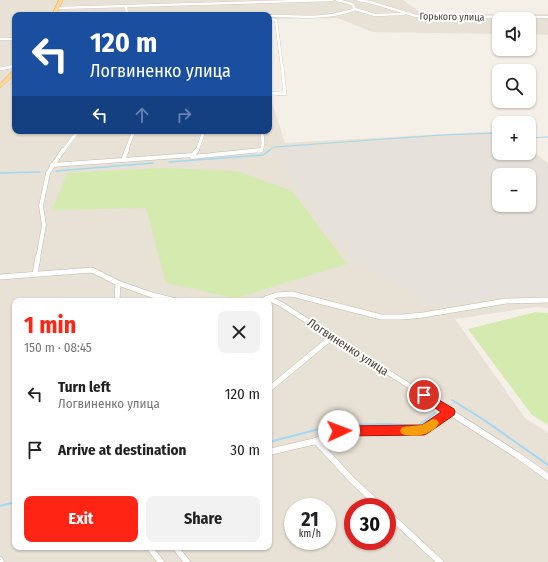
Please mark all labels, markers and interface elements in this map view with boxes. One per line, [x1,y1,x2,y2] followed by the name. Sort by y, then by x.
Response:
[419,10,485,24] street label: Горького улица
[492,12,536,212] map controls
[492,12,536,56] button: sound
[90,26,157,59] text: 120 m
[24,28,76,80] icon: left
[90,60,231,82] text: Логвиненко улица
[492,64,536,108] button: search
[89,104,111,126] icon: left
[131,104,153,126] icon: ahead
[173,104,195,126] icon: right
[492,116,536,160] button: +
[492,168,536,212] button: −
[24,311,76,339] text: 1 min
[218,311,260,353] button: close
[305,316,391,379] street label: Логвиненко улица
[24,340,92,355] text: 150 m · 08:45
[58,378,111,396] text: Turn left
[407,378,441,412] pin
[24,383,46,405] icon: left
[413,384,435,406] icon: arrive
[225,385,260,403] text: 120 m
[58,396,160,411] text: Логвиненко улица
[318,410,360,452] position arrow
[24,439,46,461] icon: arrive
[58,441,186,459] text: Arrive at destination
[230,441,260,459] text: 30 m
[24,496,138,542] button: Exit
[146,496,260,542] button: Share
[344,498,396,550] speed limit sign: 30
[301,507,319,531] text: 21
[299,528,321,540] text: km/h

